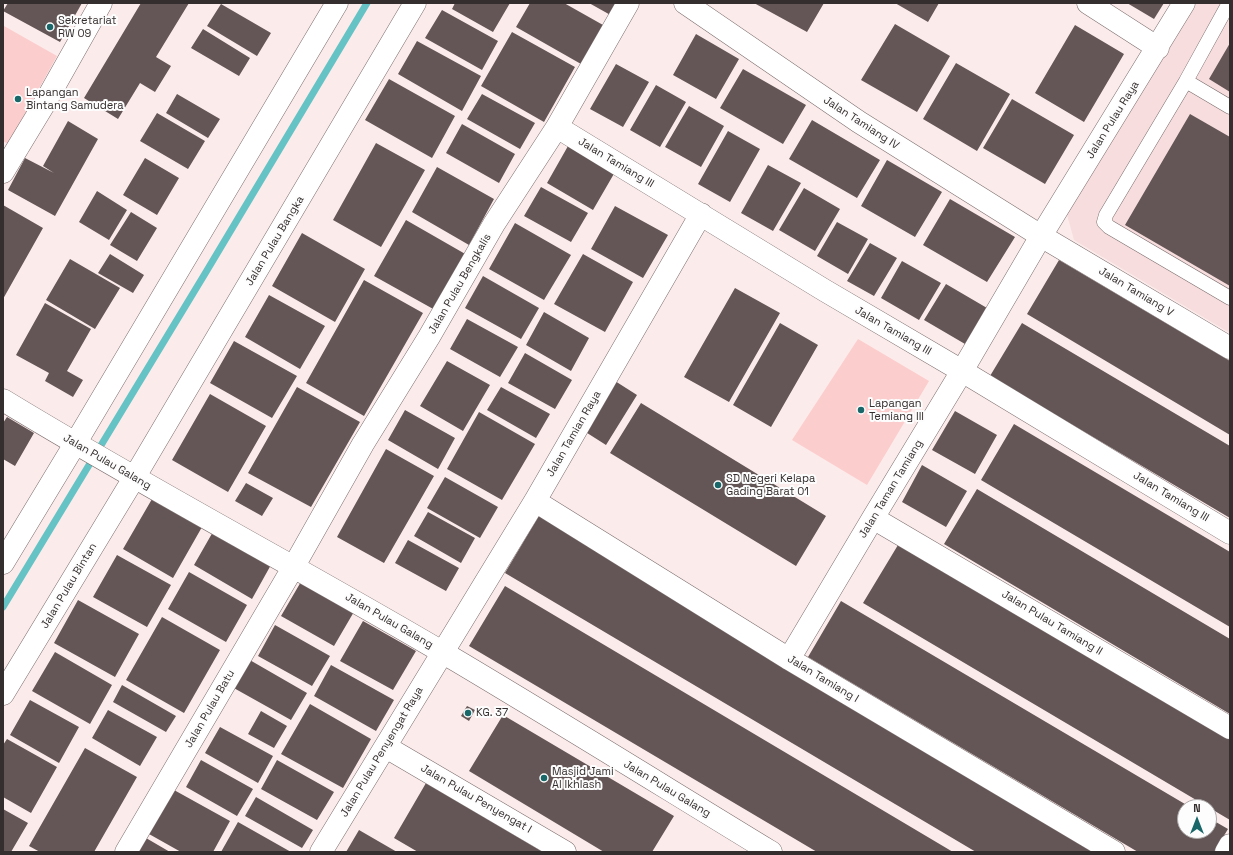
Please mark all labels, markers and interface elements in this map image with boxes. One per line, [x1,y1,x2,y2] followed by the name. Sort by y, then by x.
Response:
[58,14,117,40] place label: Sekretariat RW 09
[45,22,55,32] marker: Sekretariat RW 09
[1084,79,1142,161] street label: Jalan Pulau Raya
[26,86,124,112] place label: Lapangan Bintang Samudera
[13,94,23,104] marker: Lapangan Bintang Samudera
[821,94,901,152] street label: Jalan Tamiang IV
[576,135,656,191] street label: Jalan Tamiang III
[243,194,307,288] street label: Jalan Pulau Bangka
[426,231,494,337] street label: Jalan Pulau Bengkalis
[1096,264,1176,320] street label: Jalan Tamiang V
[852,304,934,358] street label: Jalan Tamiang III
[544,389,604,479] street label: Jalan Tamian Raya
[869,397,924,423] place label: Lapangan Temiang III
[856,405,866,415] marker: Lapangan Temiang III
[61,431,153,493] street label: Jalan Pulau Galang
[856,437,926,541] street label: Jalan Taman Tamiang
[1131,469,1211,525] street label: Jalan Tamiang III
[726,472,815,498] place label: SD Negeri Kelapa Gading Barat 01
[713,480,723,490] marker: SD Negeri Kelapa Gading Barat 01
[38,541,100,631] street label: Jalan Pulau Bintan
[999,588,1105,658] street label: Jalan Pulau Tamiang II
[343,590,435,652] street label: Jalan Pulau Galang
[785,653,861,705] street label: Jalan Tamiang I
[182,668,238,750] street label: Jalan Pulau Batu
[338,684,426,820] street label: Jalan Pulau Penyengat Raya
[476,706,508,720] place label: KG. 37
[463,708,473,718] marker: KG. 37
[621,758,713,820] street label: Jalan Pulau Galang
[418,762,534,836] street label: Jalan Pulau Penyengat I
[552,765,614,791] place label: Masjid Jami Al Ikhlash
[539,773,549,783] marker: Masjid Jami Al Ikhlash
[1177,799,1217,839] north arrow
[1193,801,1201,815] text: N

